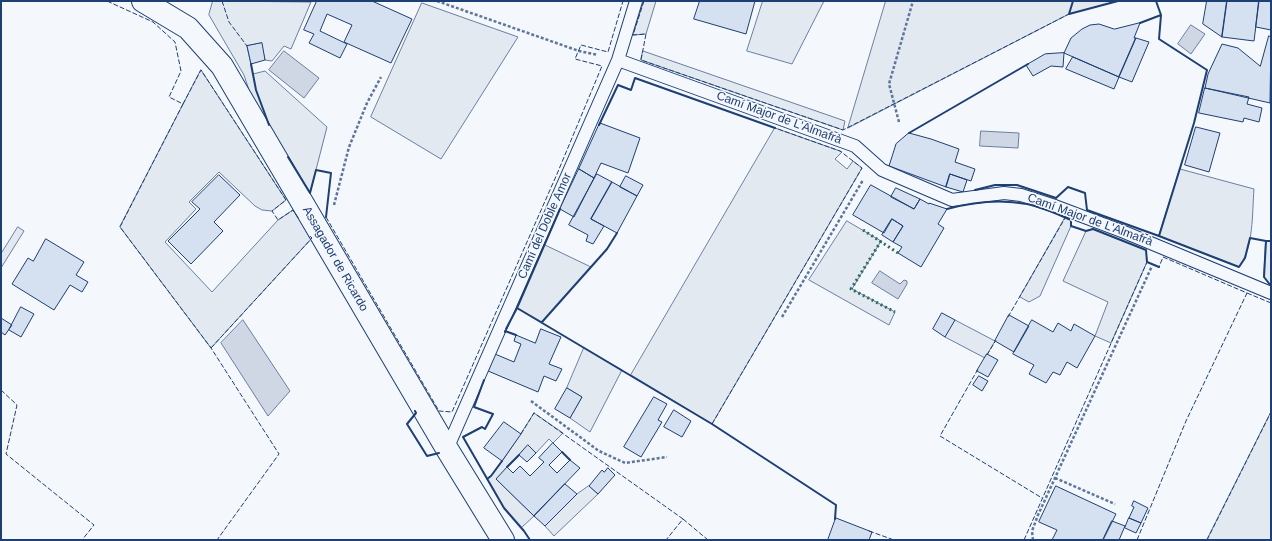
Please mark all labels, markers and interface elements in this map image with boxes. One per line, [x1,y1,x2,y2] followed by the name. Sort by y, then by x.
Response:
[714,89,844,147] street label: Camí Major de L'Almafrà
[515,171,575,281] street label: Camí del Doble Amor
[1025,191,1155,249] street label: Camí Major de L'Almafrà
[299,204,371,314] street label: Assagador de Ricardo

